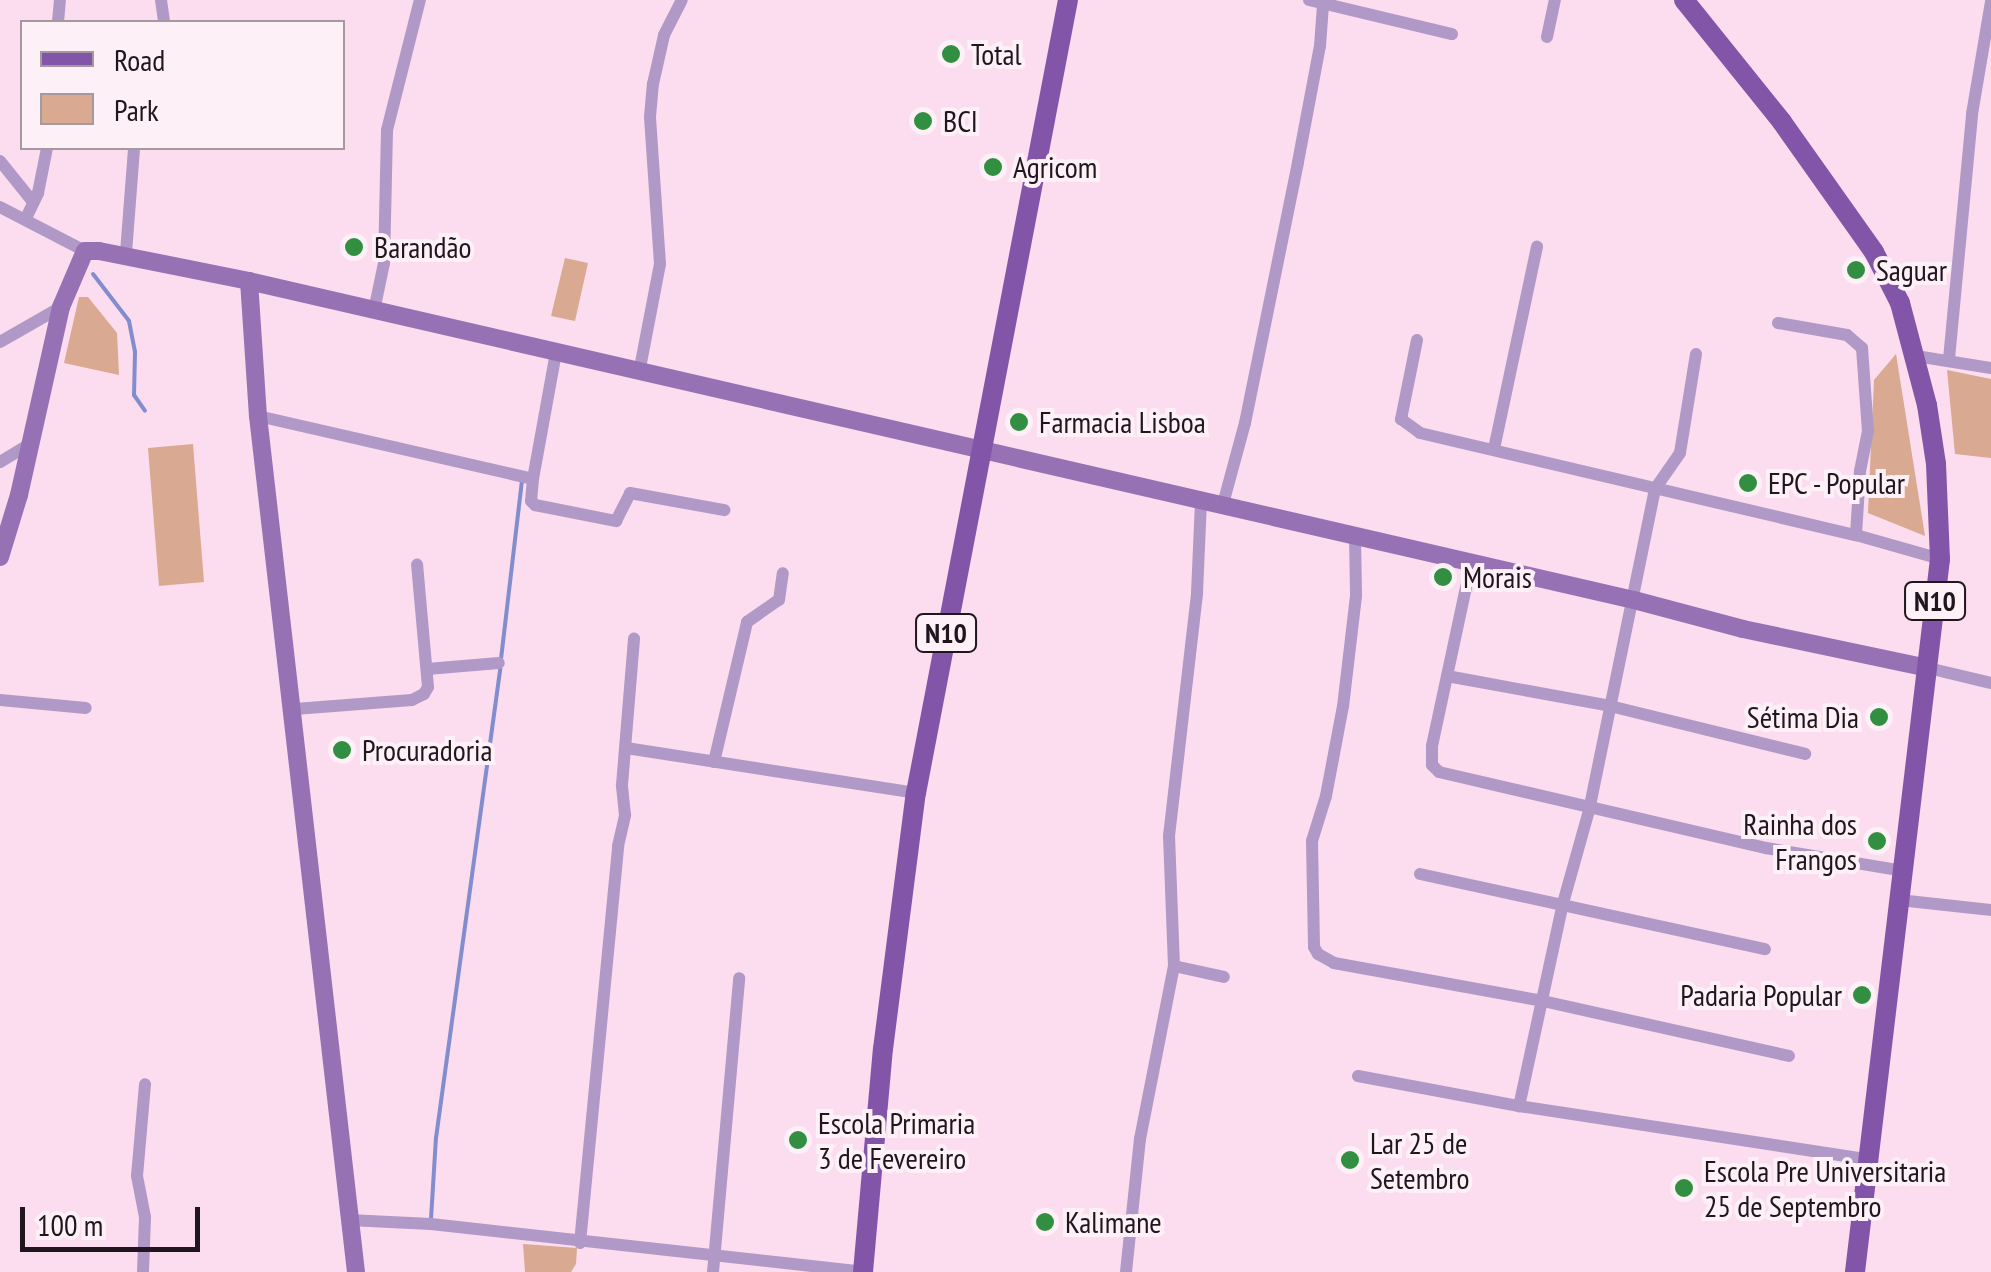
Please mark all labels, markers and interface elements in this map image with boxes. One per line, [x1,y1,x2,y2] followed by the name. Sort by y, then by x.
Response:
[20,20,345,150] legend
[971,36,1022,72] place label: Total
[114,40,165,79] text: Road
[940,43,962,65] marker: Total
[114,90,159,129] text: Park
[943,103,978,139] place label: BCI
[912,110,934,132] marker: BCI
[1013,149,1097,185] place label: Agricom
[982,156,1004,178] marker: Agricom
[374,229,471,265] place label: Barandão
[343,236,365,258] marker: Barandão
[1876,252,1947,288] place label: Saguar
[1845,259,1867,281] marker: Saguar
[1039,404,1206,440] place label: Farmacia Lisboa
[1008,411,1030,433] marker: Farmacia Lisboa
[1768,465,1908,501] place label: EPC - Popular
[1737,472,1759,494] marker: EPC - Popular
[1463,559,1532,595] place label: Morais
[1432,566,1454,588] marker: Morais
[1902,578,1968,624] road number: N10
[914,610,978,656] road number: N10
[1747,699,1859,735] place label: Sétima Dia
[1868,706,1890,728] marker: Sétima Dia
[362,732,492,768] place label: Procuradoria
[331,739,353,761] marker: Procuradoria
[1743,806,1857,876] place label: Rainha dos Frangos
[1866,830,1888,852] marker: Rainha dos Frangos
[1680,977,1842,1013] place label: Padaria Popular
[1851,984,1873,1006] marker: Padaria Popular
[818,1105,975,1176] place label: Escola Primaria 3 de Fevereiro
[1370,1125,1469,1196] place label: Lar 25 de Setembro
[787,1129,809,1151] marker: Escola Primaria 3 de Fevereiro
[1339,1149,1361,1171] marker: Lar 25 de Setembro
[1704,1153,1946,1224] place label: Escola Pre Universitaria 25 de Septembro
[1673,1177,1695,1199] marker: Escola Pre Universitaria 25 de Septembro
[25,1187,205,1249] scale bar
[1065,1204,1162,1240] place label: Kalimane
[37,1205,103,1244] text: 100 m
[1034,1211,1056,1233] marker: Kalimane

